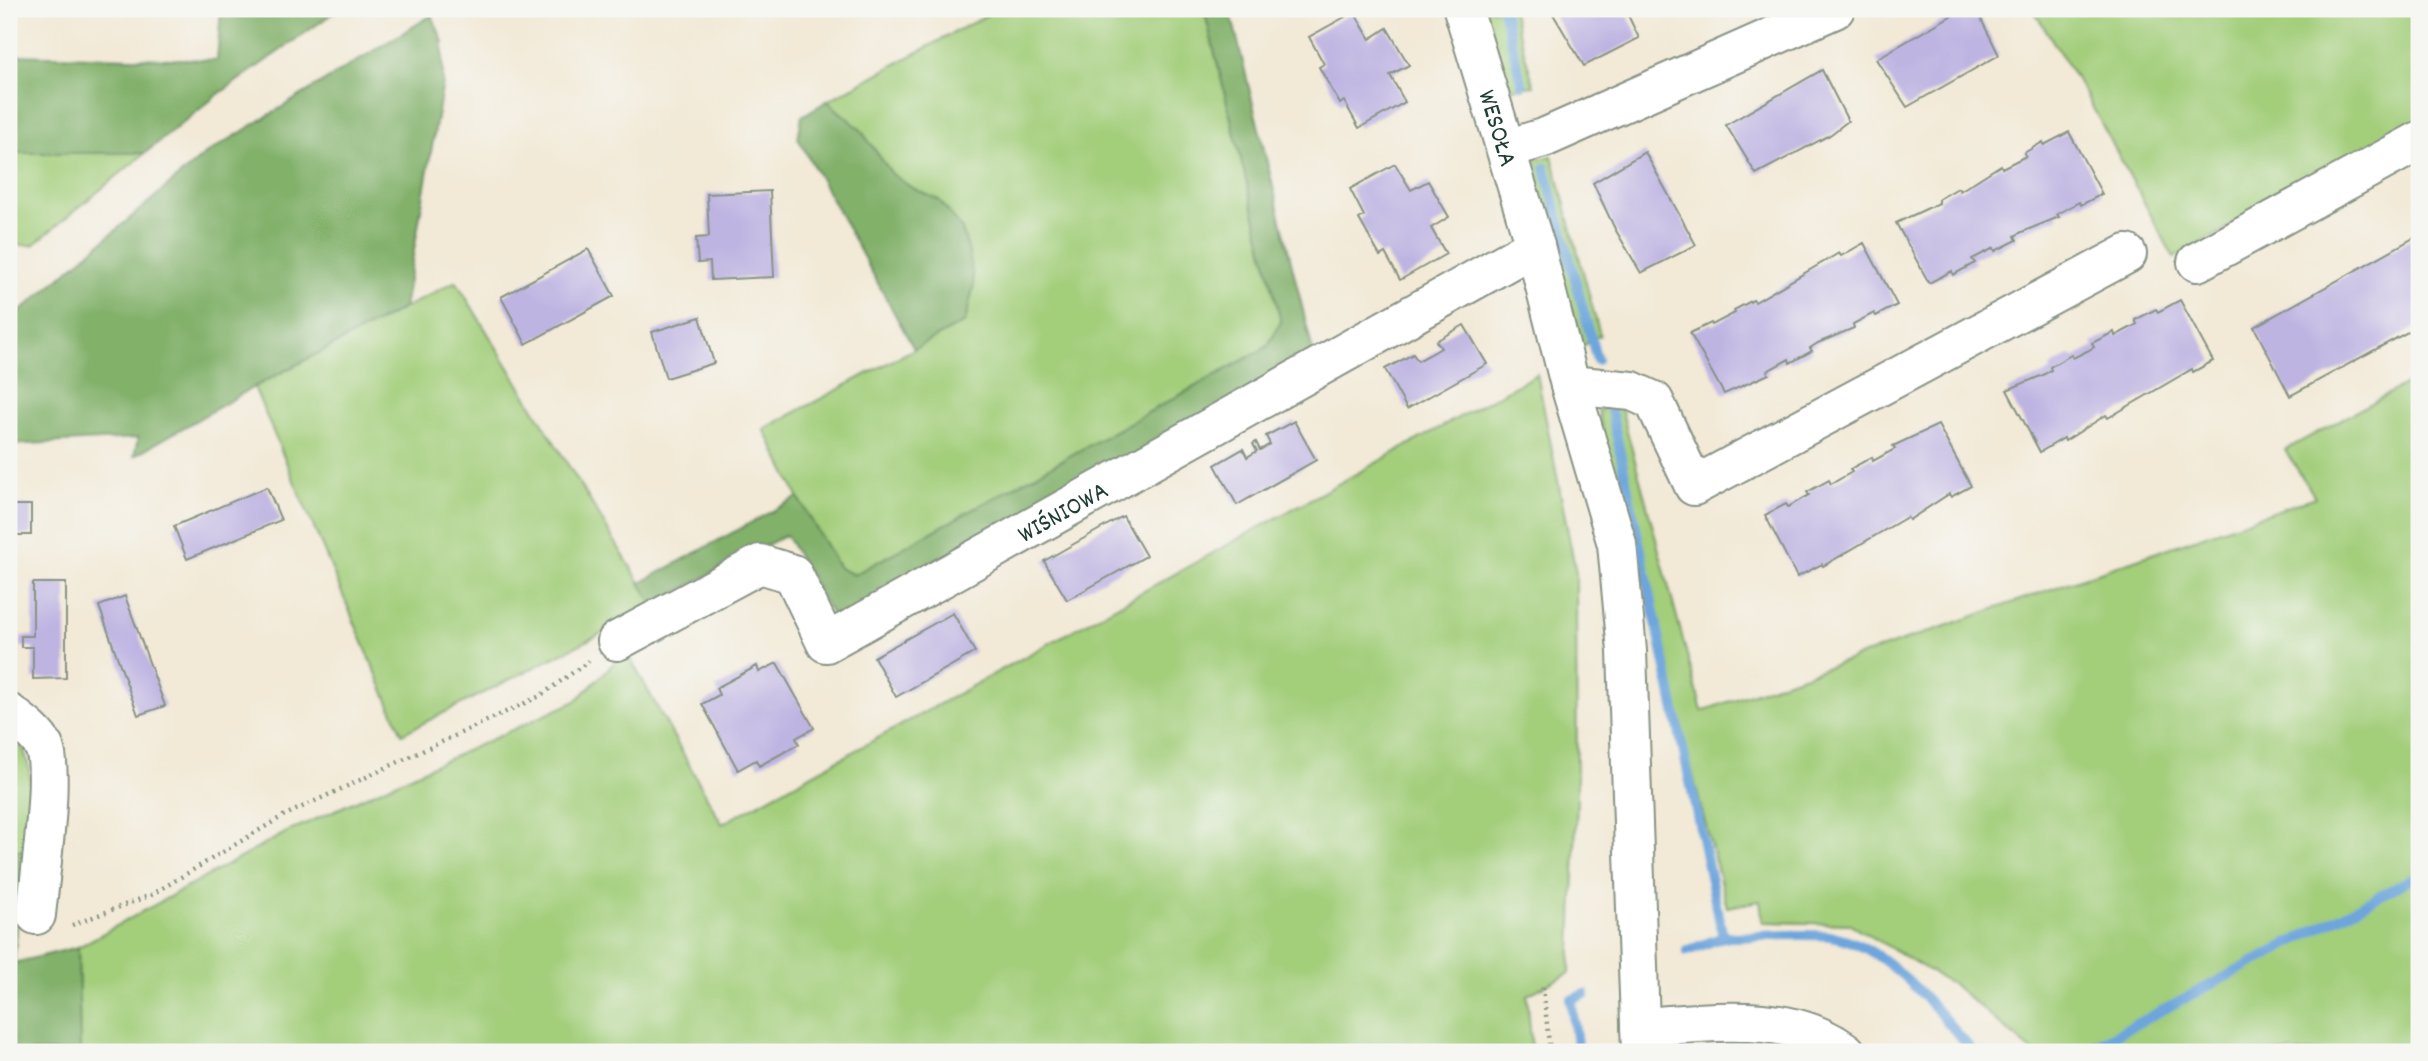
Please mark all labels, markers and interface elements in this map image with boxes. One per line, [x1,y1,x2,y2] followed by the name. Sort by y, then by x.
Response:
[1467,86,1525,172] street label: WESOŁA
[1012,474,1116,554] street label: WIŚNIOWA

